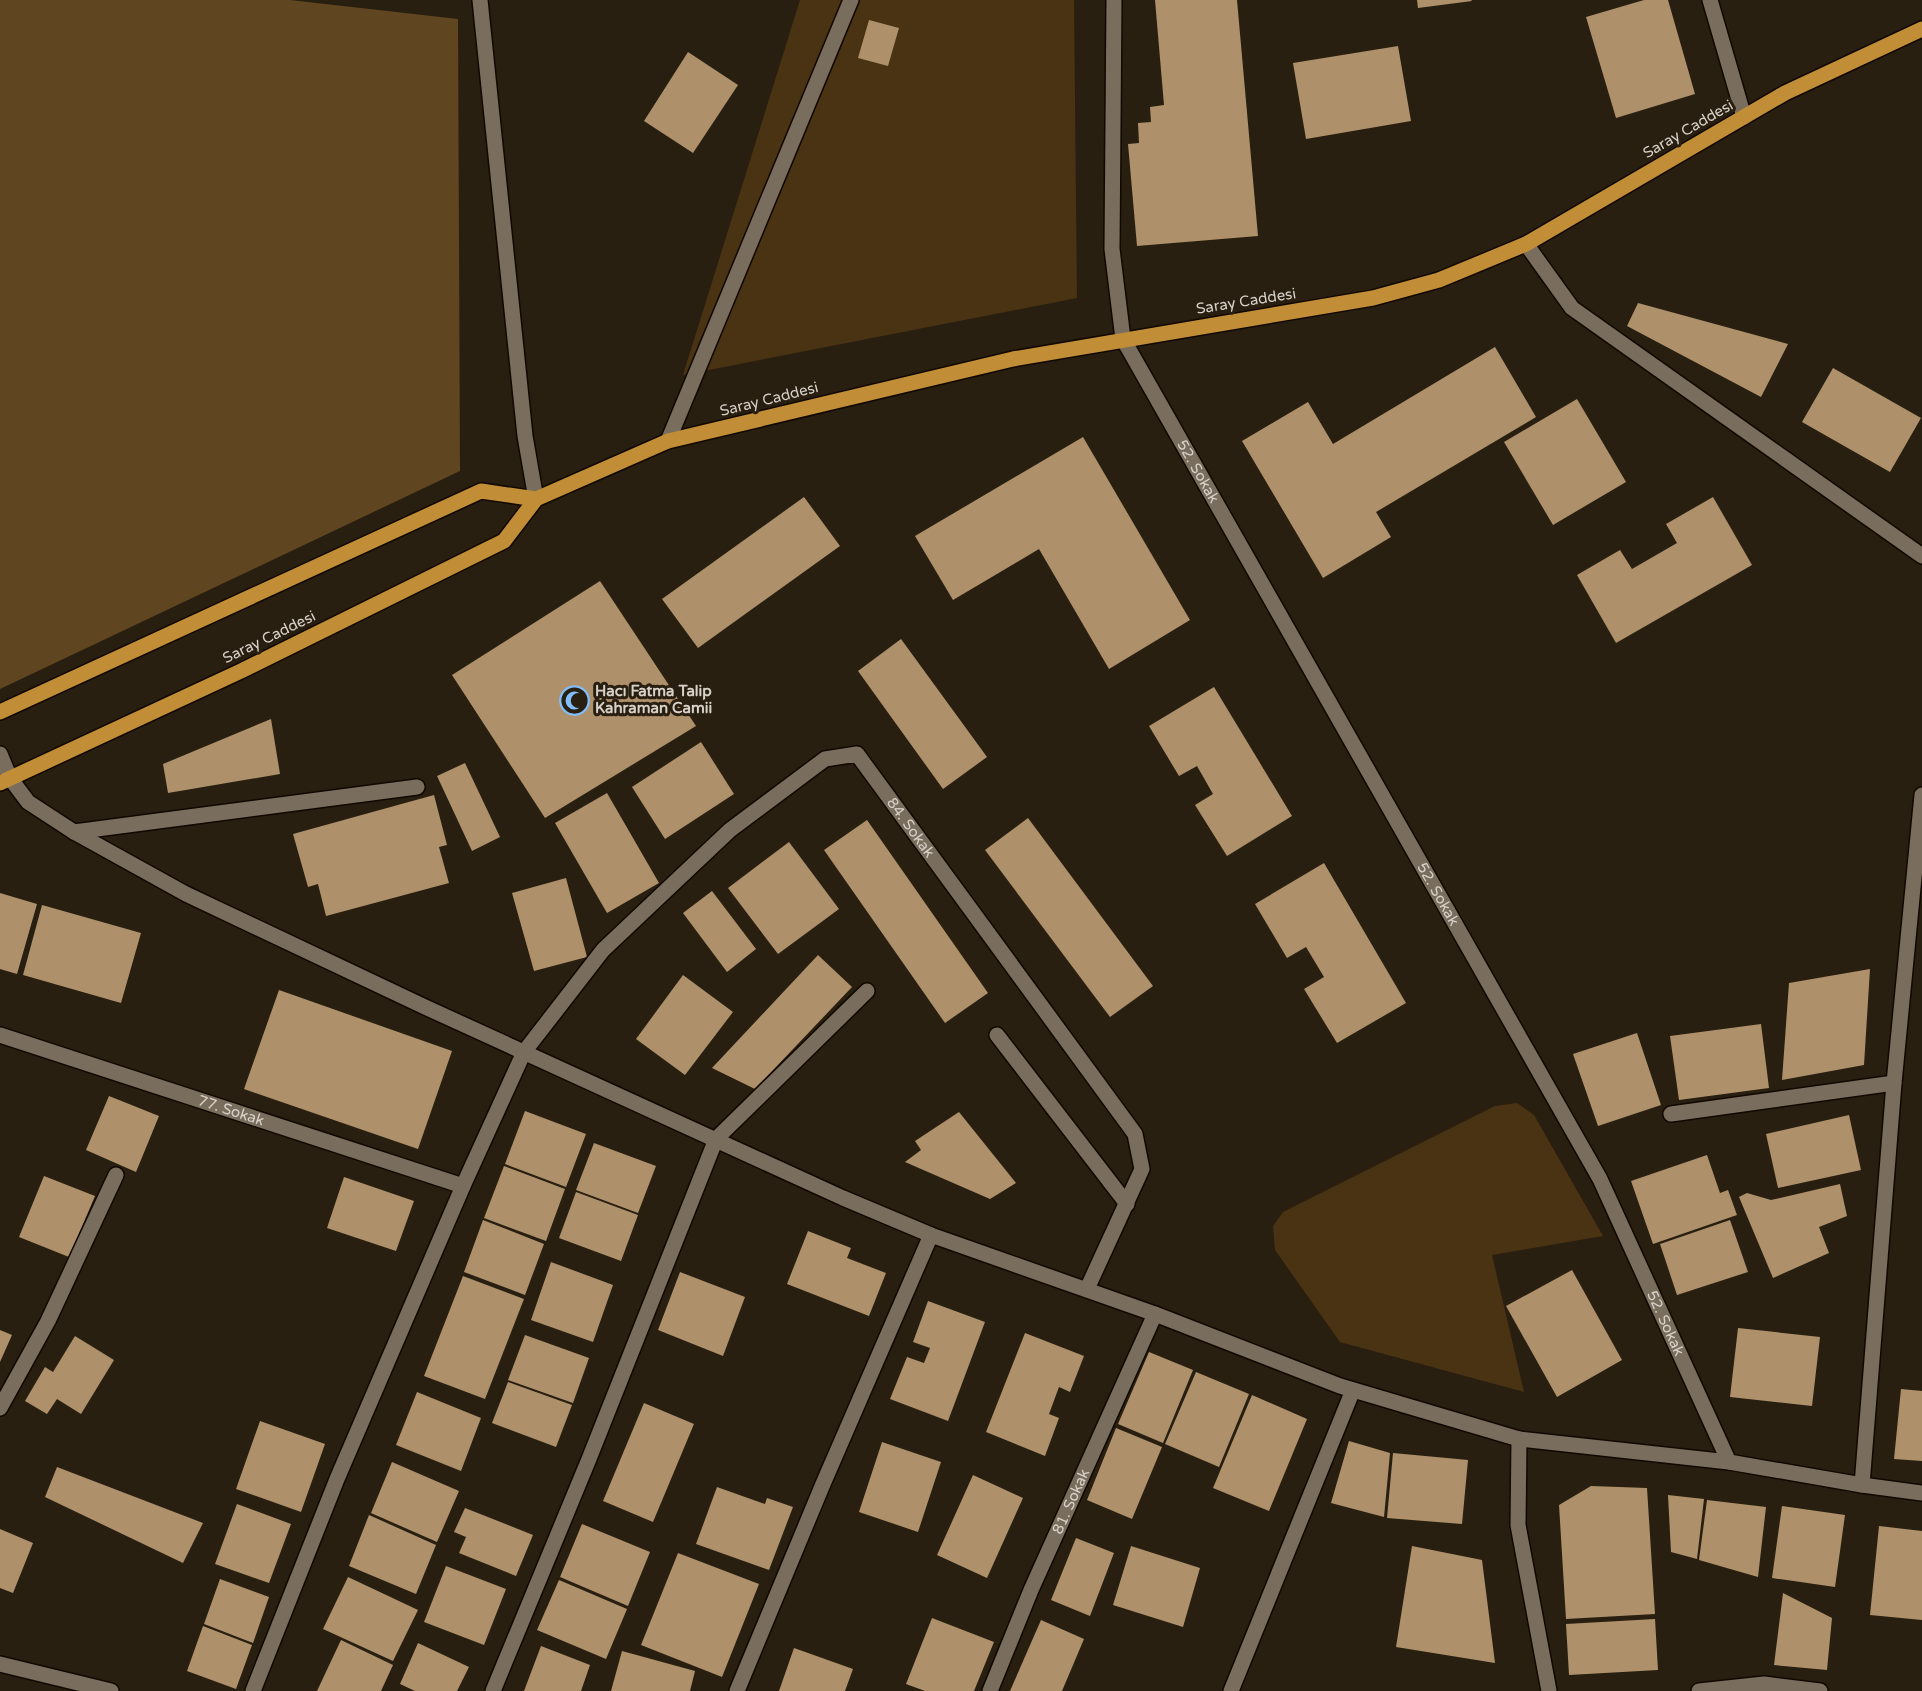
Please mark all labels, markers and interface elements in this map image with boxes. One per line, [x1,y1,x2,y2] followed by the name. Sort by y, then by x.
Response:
[1640,96,1736,162] street label: Saray Caddesi
[1195,284,1297,318] street label: Saray Caddesi
[718,378,820,420] street label: Saray Caddesi
[1173,437,1223,506] street label: 52. Sokak
[220,607,318,667] street label: Saray Caddesi
[595,682,712,717] place label: Hacı Fatma Talip Kahraman Camii
[558,684,590,716] mosque icon: Hacı Fatma Talip Kahraman Camii
[883,794,939,861] street label: 84. Sokak
[1413,859,1463,929] street label: 52. Sokak
[195,1091,267,1130] street label: 77. Sokak
[1643,1288,1688,1359] street label: 52. Sokak
[1048,1466,1093,1537] street label: 81. Sokak

